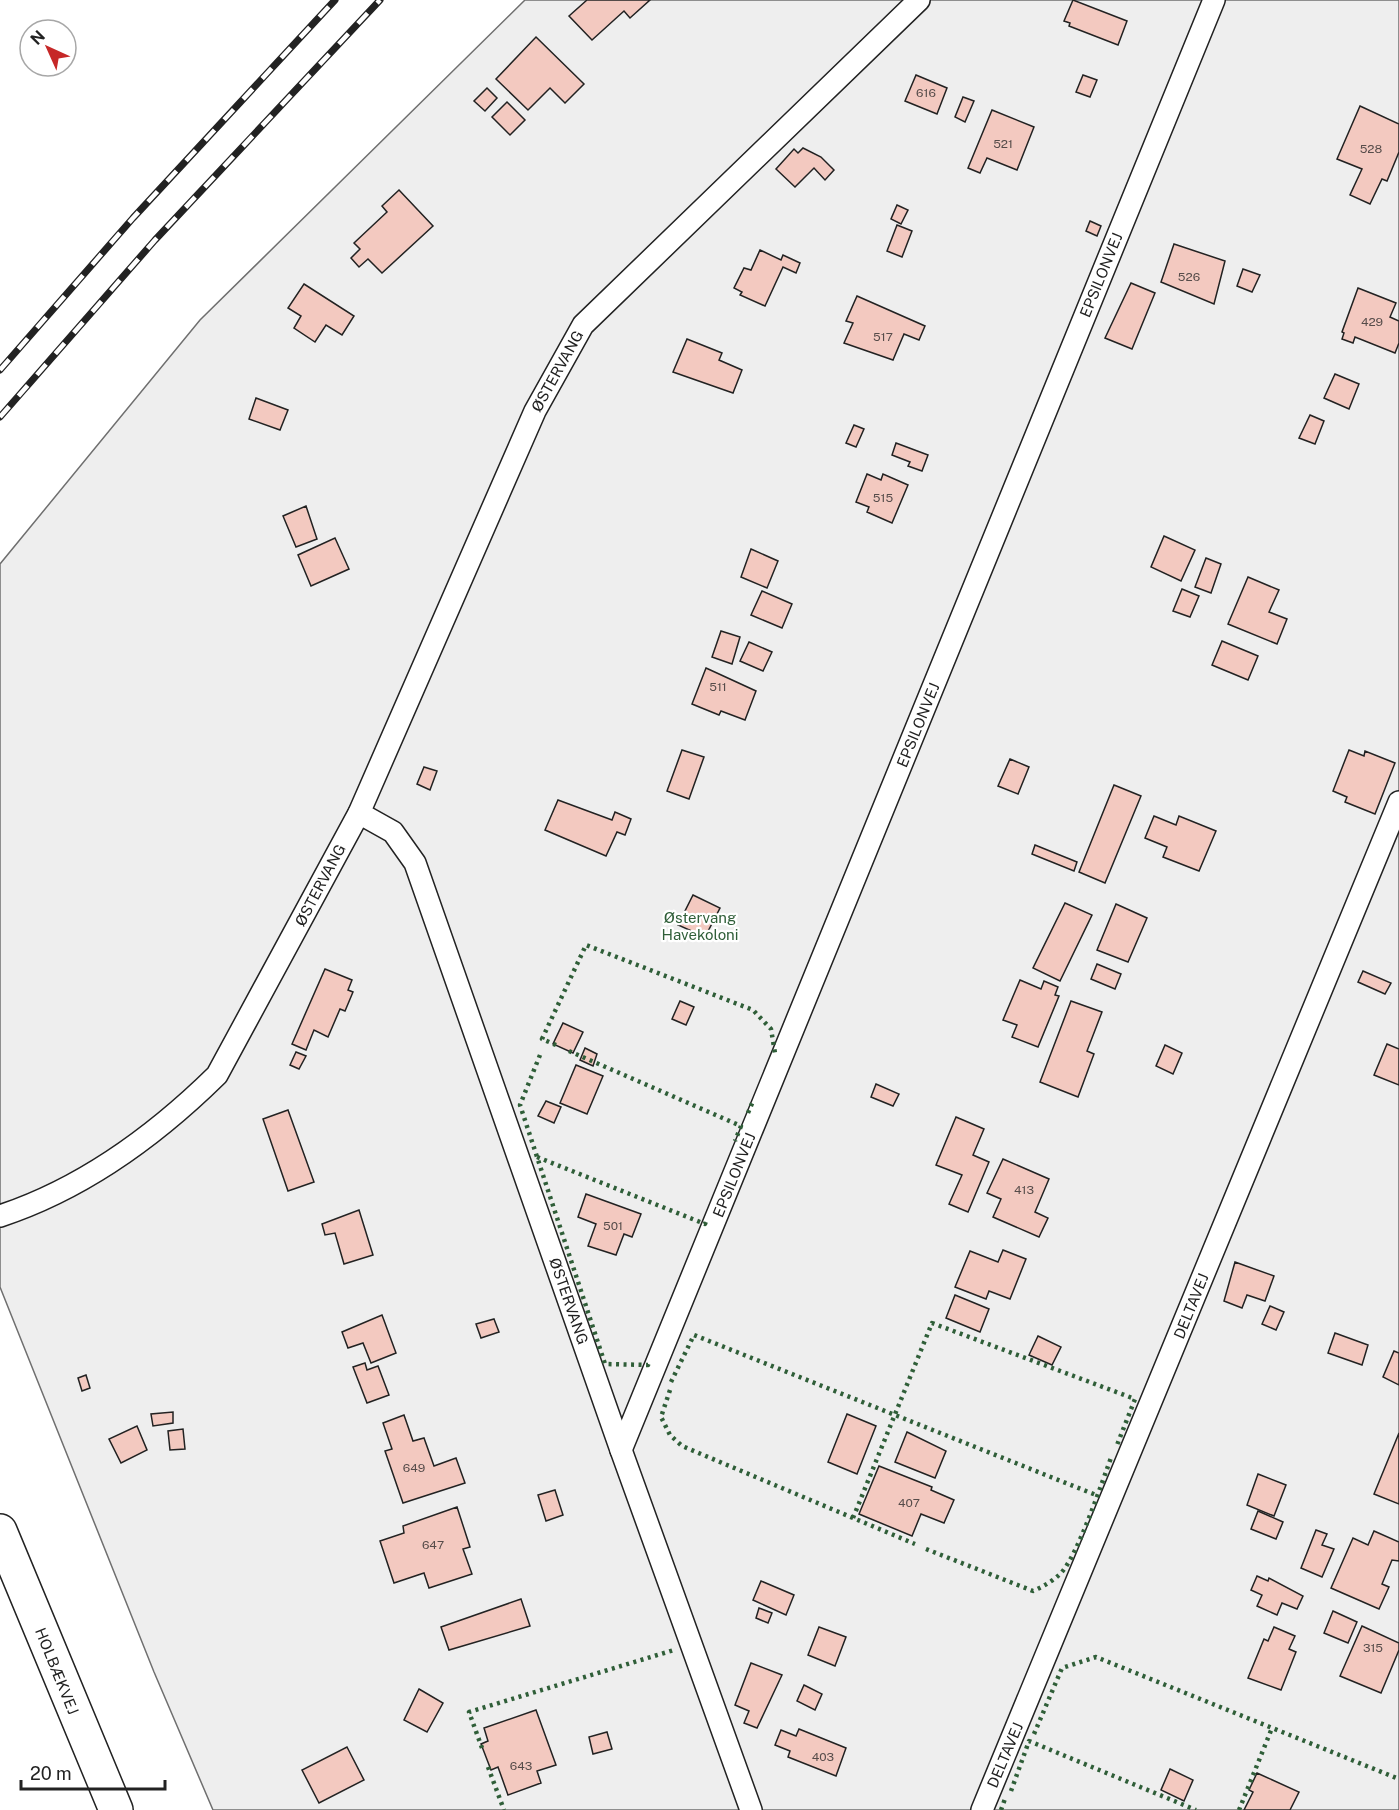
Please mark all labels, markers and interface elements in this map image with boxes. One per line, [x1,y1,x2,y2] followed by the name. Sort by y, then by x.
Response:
[18,18,78,78] north arrow
[27,27,49,49] text: N
[916,86,936,100] house number: 616
[993,137,1013,151] house number: 521
[1360,142,1383,156] house number: 528
[1076,230,1126,320] street label: EPSILONVEJ
[1178,270,1200,284] house number: 526
[1361,315,1383,329] house number: 429
[528,327,586,415] street label: ØSTERVANG
[873,330,893,344] house number: 517
[873,491,893,505] house number: 515
[709,680,727,694] house number: 511
[893,680,943,770] street label: EPSILONVEJ
[291,841,349,929] street label: ØSTERVANG
[662,909,738,943] park label: Østervang Havekoloni
[709,1130,759,1220] street label: EPSILONVEJ
[1014,1183,1034,1197] house number: 413
[603,1219,623,1233] house number: 501
[546,1255,592,1347] street label: ØSTERVANG
[1170,1271,1212,1341] street label: DELTAVEJ
[403,1461,425,1475] house number: 649
[898,1496,920,1510] house number: 407
[422,1538,444,1552] house number: 647
[32,1625,82,1717] street label: HOLBÆKVEJ
[1363,1641,1383,1655] house number: 315
[984,1720,1026,1790] street label: DELTAVEJ
[812,1750,834,1764] house number: 403
[21,1753,165,1791] scale bar
[510,1759,532,1773] house number: 643
[30,1763,72,1784] text: 20 m

